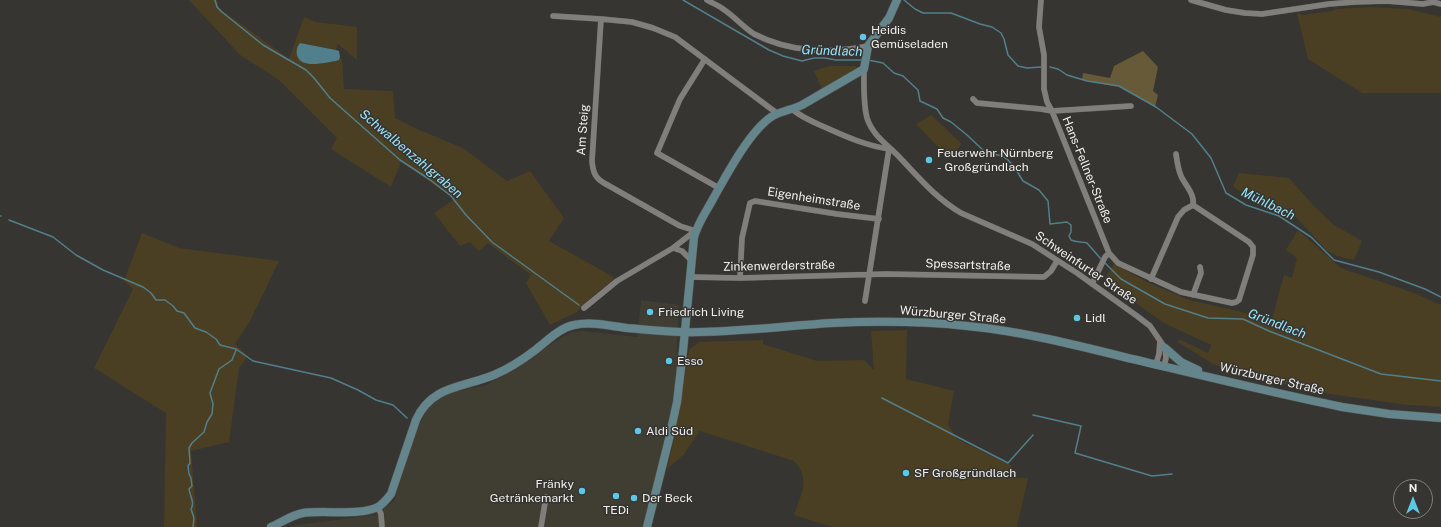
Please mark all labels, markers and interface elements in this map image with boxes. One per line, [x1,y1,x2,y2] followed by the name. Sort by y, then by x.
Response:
[871,23,948,51] place label: Heidis Gemüseladen
[858,32,868,42] marker: Heidis Gemüseladen
[801,42,863,60] water label: Gründlach
[574,104,592,156] street label: Am Steig
[356,106,466,202] water label: Schwalbenzahlgraben
[1059,114,1115,226] street label: Hans-Fellner-Straße
[937,146,1054,174] place label: Feuerwehr Nürnberg - Großgründlach
[924,155,934,165] marker: Feuerwehr Nürnberg - Großgründlach
[1239,184,1297,224] water label: Mühlbach
[767,185,861,213] street label: Eigenheimstraße
[1032,229,1140,307] street label: Schweinfurter Straße
[925,256,1011,274] street label: Spessartstraße
[723,258,835,274] street label: Zinkenwerderstraße
[899,303,1007,327] street label: Würzburger Straße
[658,305,744,319] place label: Friedrich Living
[1246,306,1308,342] water label: Gründlach
[645,307,655,317] marker: Friedrich Living
[1085,311,1106,325] place label: Lidl
[1072,313,1082,323] marker: Lidl
[677,354,703,368] place label: Esso
[664,356,674,366] marker: Esso
[1218,360,1326,398] street label: Würzburger Straße
[646,424,693,438] place label: Aldi Süd
[633,426,643,436] marker: Aldi Süd
[914,466,1016,480] place label: SF Großgründlach
[901,468,911,478] marker: SF Großgründlach
[490,477,574,505] place label: Fränky Getränkemarkt
[1393,479,1433,519] north arrow
[1409,482,1417,494] text: N
[577,486,587,496] marker: Fränky Getränkemarkt
[611,491,621,501] marker: TEDi
[642,491,693,505] place label: Der Beck
[629,493,639,503] marker: Der Beck
[603,503,629,517] place label: TEDi

